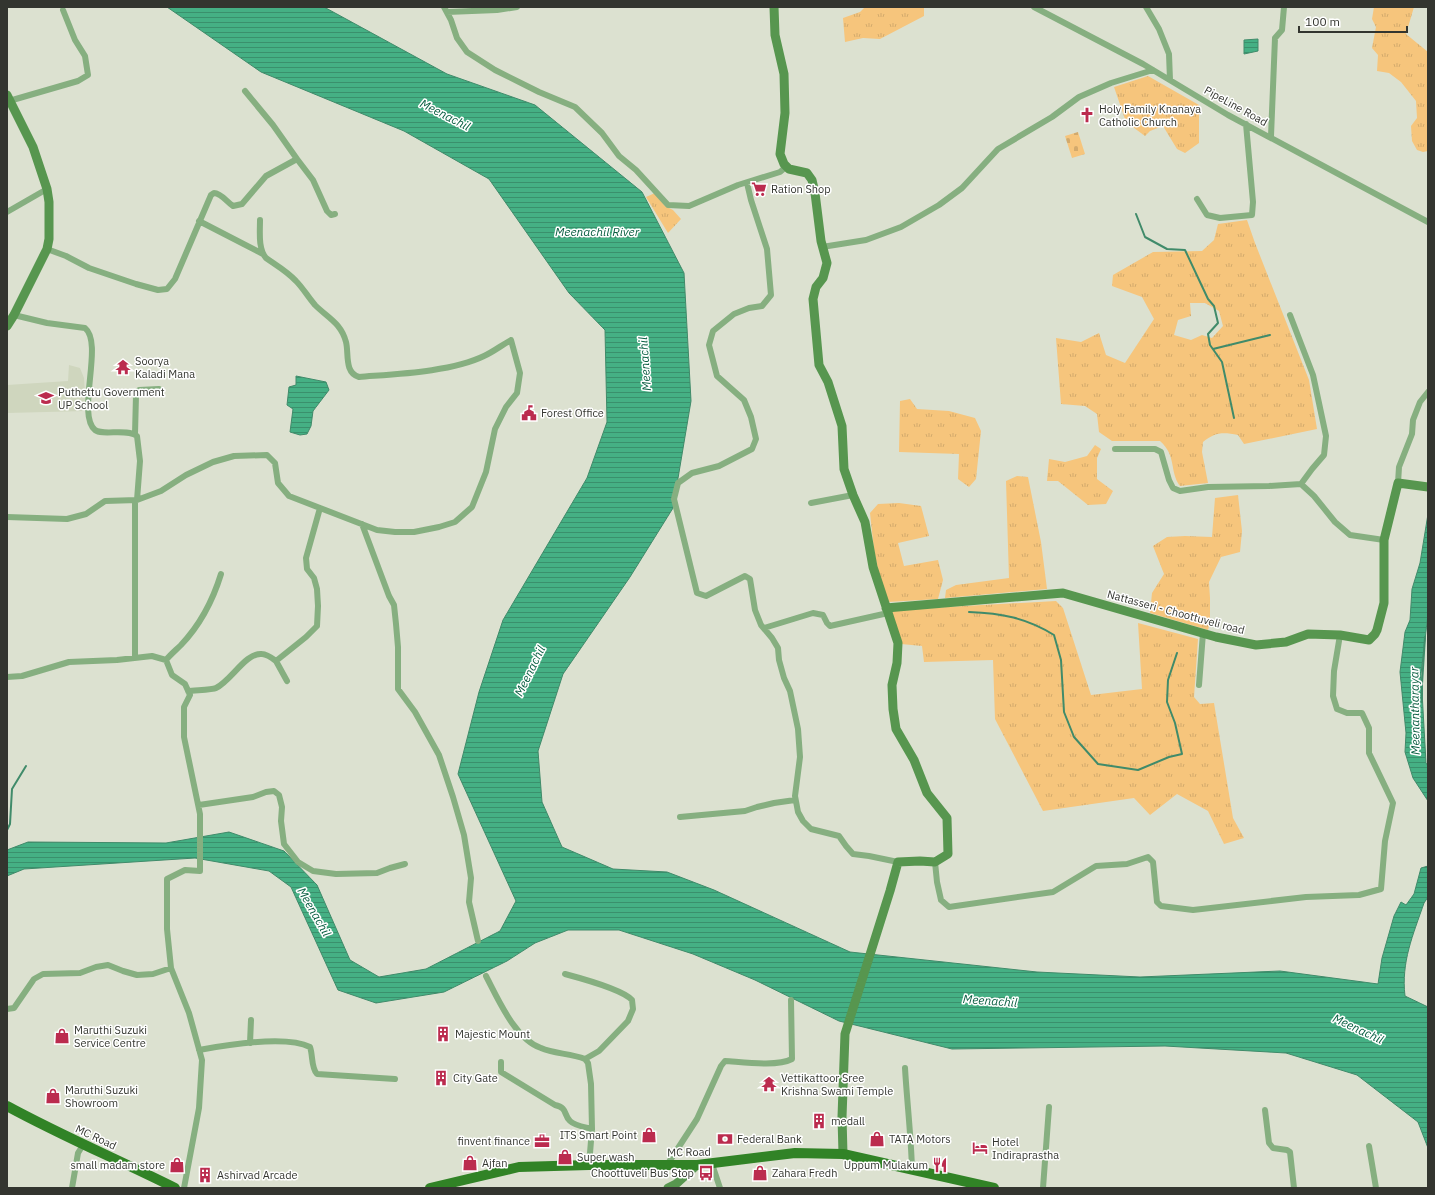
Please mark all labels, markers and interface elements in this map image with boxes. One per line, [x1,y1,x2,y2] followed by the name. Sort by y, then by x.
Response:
[1299,8,1407,34] scale bar
[1305,14,1340,29] text: 100 m
[1202,83,1270,129] street label: PipeLine Road
[418,96,474,134] water label: Meenachil
[1099,102,1201,129] place label: Holy Family Knanaya Catholic Church
[1078,106,1096,124] church icon: Holy Family Knanaya Catholic Church
[750,180,768,198] supermarket icon: Ration Shop
[771,182,831,196] place label: Ration Shop
[555,224,640,239] water label: Meenachil River
[635,336,654,392] water label: Meenachil
[135,354,195,381] place label: Soorya Kaladi Mana
[114,358,132,376] temple icon: Soorya Kaladi Mana
[58,385,165,412] place label: Puthettu Government UP School
[37,389,55,407] school or university icon: Puthettu Government UP School
[520,404,538,422] public building icon: Forest Office
[541,406,604,420] place label: Forest Office
[1106,587,1246,637] street label: Nattasseri - Choottuveli road
[511,642,549,699] water label: Meenachil
[1406,666,1423,755] water label: Meenantharayar
[294,884,335,940] water label: Meenachil
[962,991,1019,1010] water label: Meenachil
[1330,1010,1387,1047] water label: Meenachil
[74,1023,147,1050] place label: Maruthi Suzuki Service Centre
[434,1025,452,1043] building icon: Majestic Mount
[53,1027,71,1045] shop icon: Maruthi Suzuki Service Centre
[455,1027,530,1041] place label: Majestic Mount
[432,1069,450,1087] building icon: City Gate
[453,1071,498,1085] place label: City Gate
[781,1071,893,1098] place label: Vettikattoor Sree Krishna Swami Temple
[760,1075,778,1093] temple icon: Vettikattoor Sree Krishna Swami Temple
[65,1083,138,1110] place label: Maruthi Suzuki Showroom
[44,1087,62,1105] shop icon: Maruthi Suzuki Showroom
[810,1112,828,1130] building icon: medall
[831,1114,865,1128] place label: medall
[73,1121,119,1153] street label: MC Road
[640,1126,658,1144] shop icon: ITS Smart Point
[560,1128,637,1142] place label: ITS Smart Point
[716,1130,734,1148] bank icon: Federal Bank
[868,1130,886,1148] shop icon: TATA Motors
[533,1132,551,1150] office icon: finvent finance
[737,1132,802,1146] place label: Federal Bank
[889,1132,951,1146] place label: TATA Motors
[457,1134,530,1148] place label: finvent finance
[992,1135,1059,1162] place label: Hotel Indiraprastha
[971,1139,989,1157] hotel icon: Hotel Indiraprastha
[667,1145,711,1159] street label: MC Road
[556,1148,574,1166] shop icon: Super wash
[577,1150,635,1164] place label: Super wash
[461,1154,479,1172] shop icon: Ajfan
[168,1156,186,1174] shop icon: small madam store
[482,1156,508,1170] place label: Ajfan
[931,1156,949,1174] restaurant icon: Uppum Mulakum
[70,1158,165,1172] place label: small madam store
[844,1158,928,1172] place label: Uppum Mulakum
[697,1164,715,1182] bus stop icon: Choottuveli Bus Stop
[751,1164,769,1182] shop icon: Zahara Fredh
[196,1166,214,1184] building icon: Ashirvad Arcade
[591,1166,694,1180] place label: Choottuveli Bus Stop
[772,1166,837,1180] place label: Zahara Fredh
[217,1168,298,1182] place label: Ashirvad Arcade

